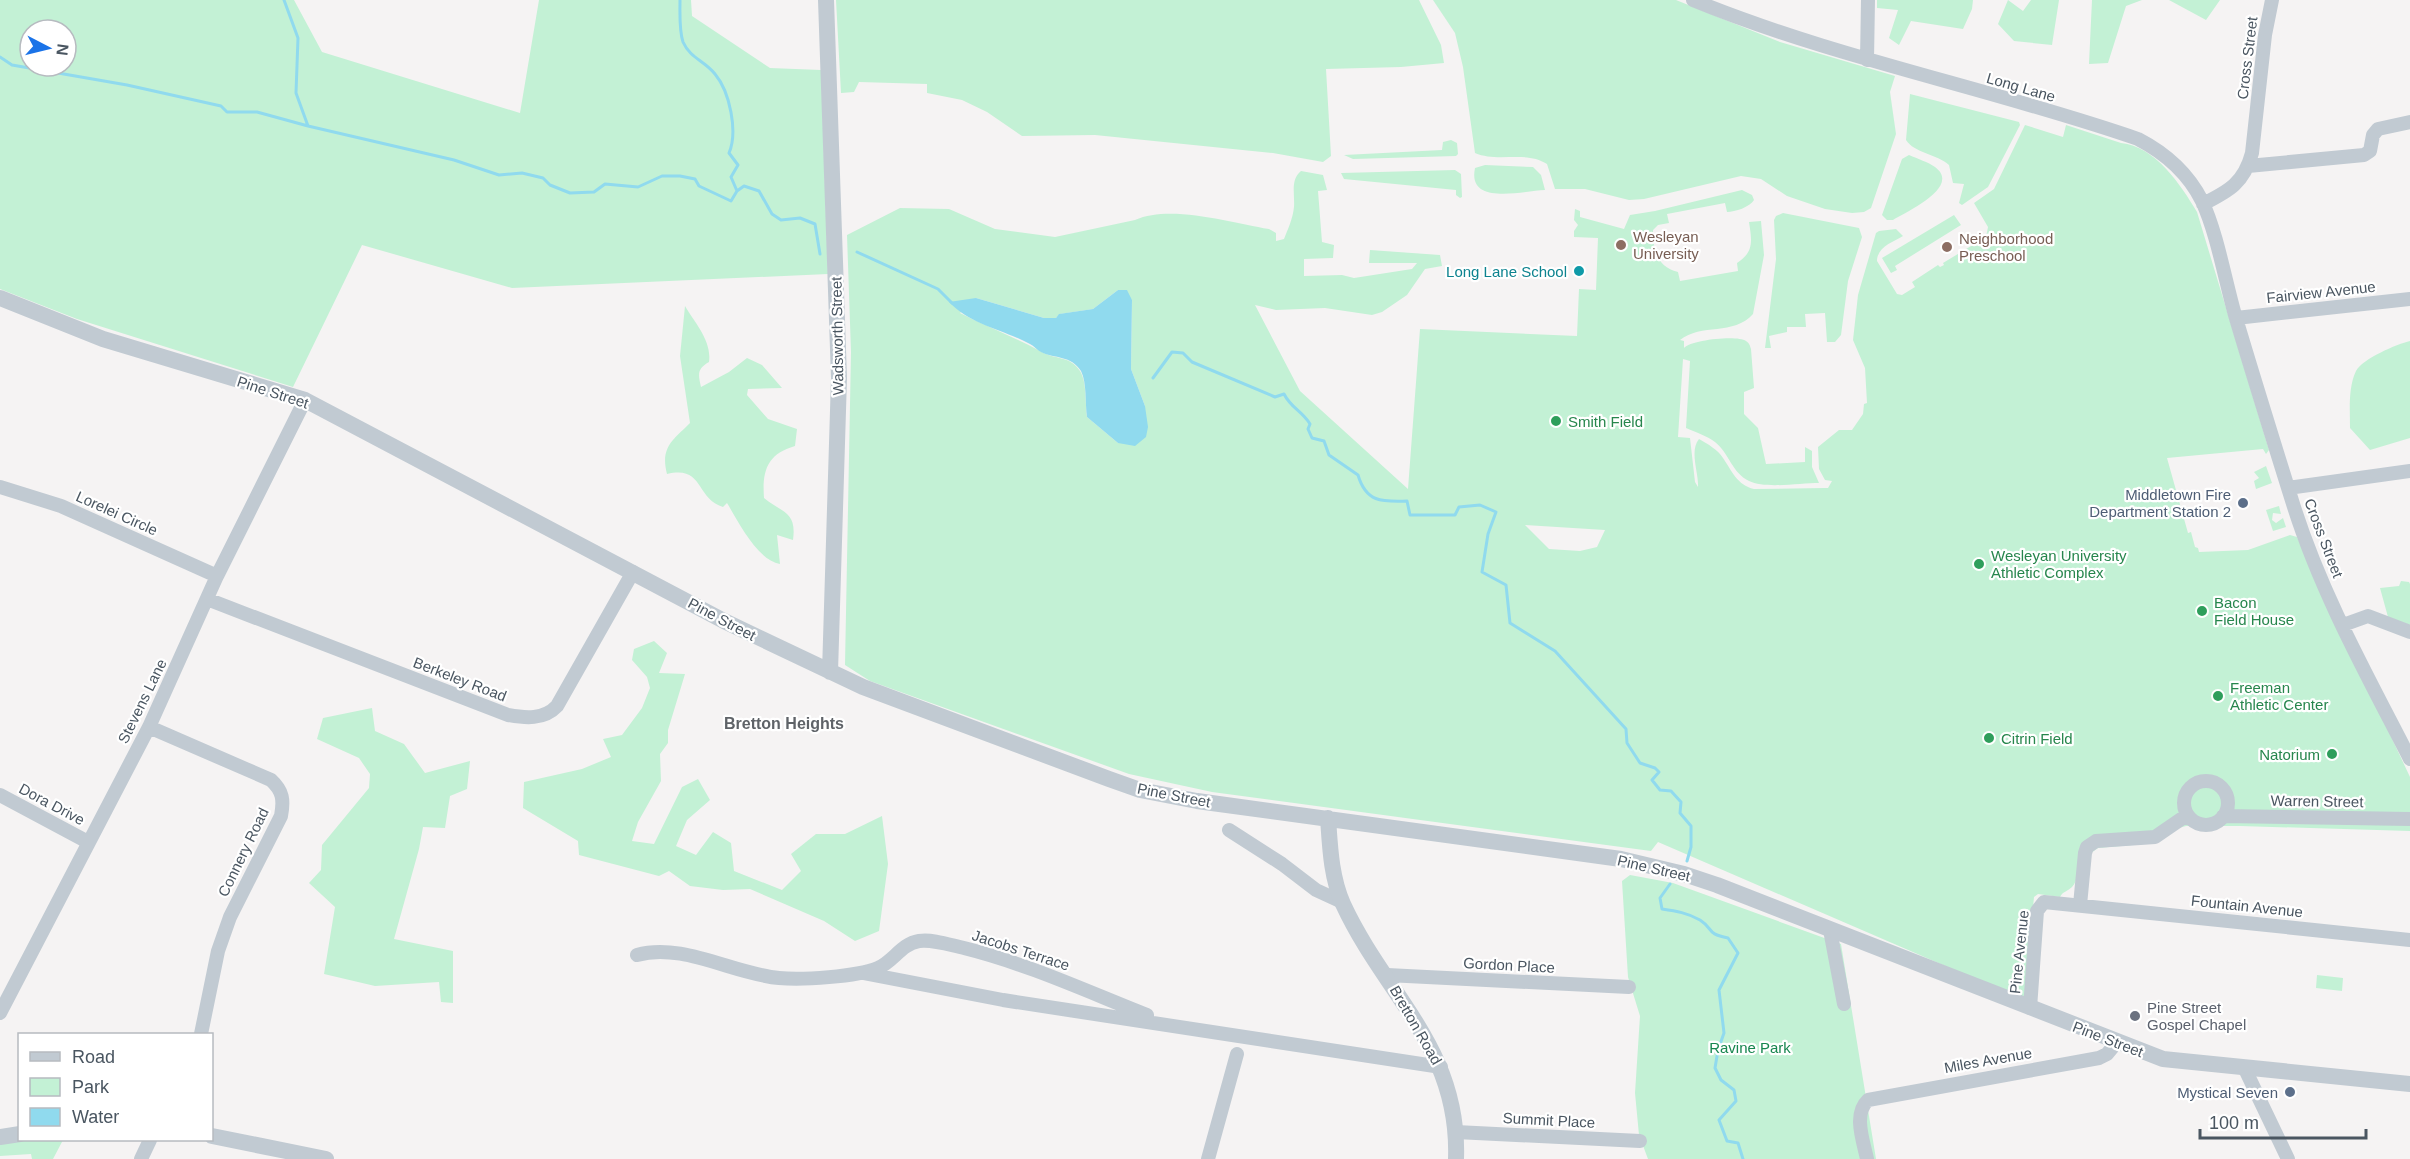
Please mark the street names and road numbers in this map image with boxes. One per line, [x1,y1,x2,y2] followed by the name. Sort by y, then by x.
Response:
[2233,15,2261,100] street label: Cross Street
[1985,69,2057,105] street label: Long Lane
[827,276,847,395] street label: Wadsworth Street
[2266,278,2376,306] street label: Fairview Avenue
[235,372,312,412] street label: Pine Street
[74,487,160,539] street label: Lorelei Circle
[2301,496,2347,581] street label: Cross Street
[685,594,759,644] street label: Pine Street
[411,653,509,705] street label: Berkeley Road
[114,656,170,746] street label: Stevens Lane
[16,780,88,828] street label: Dora Drive
[1136,780,1213,811] street label: Pine Street
[2270,792,2364,810] street label: Warren Street
[214,805,272,899] street label: Connery Road
[1616,851,1693,885] street label: Pine Street
[2190,892,2304,920] street label: Fountain Avenue
[2006,909,2032,995] street label: Pine Avenue
[970,926,1072,974] street label: Jacobs Terrace
[1463,954,1555,976] street label: Gordon Place
[1387,982,1445,1068] street label: Bretton Road
[2070,1018,2146,1061] street label: Pine Street
[1943,1044,2033,1076] street label: Miles Avenue
[1502,1109,1596,1131] street label: Summit Place

